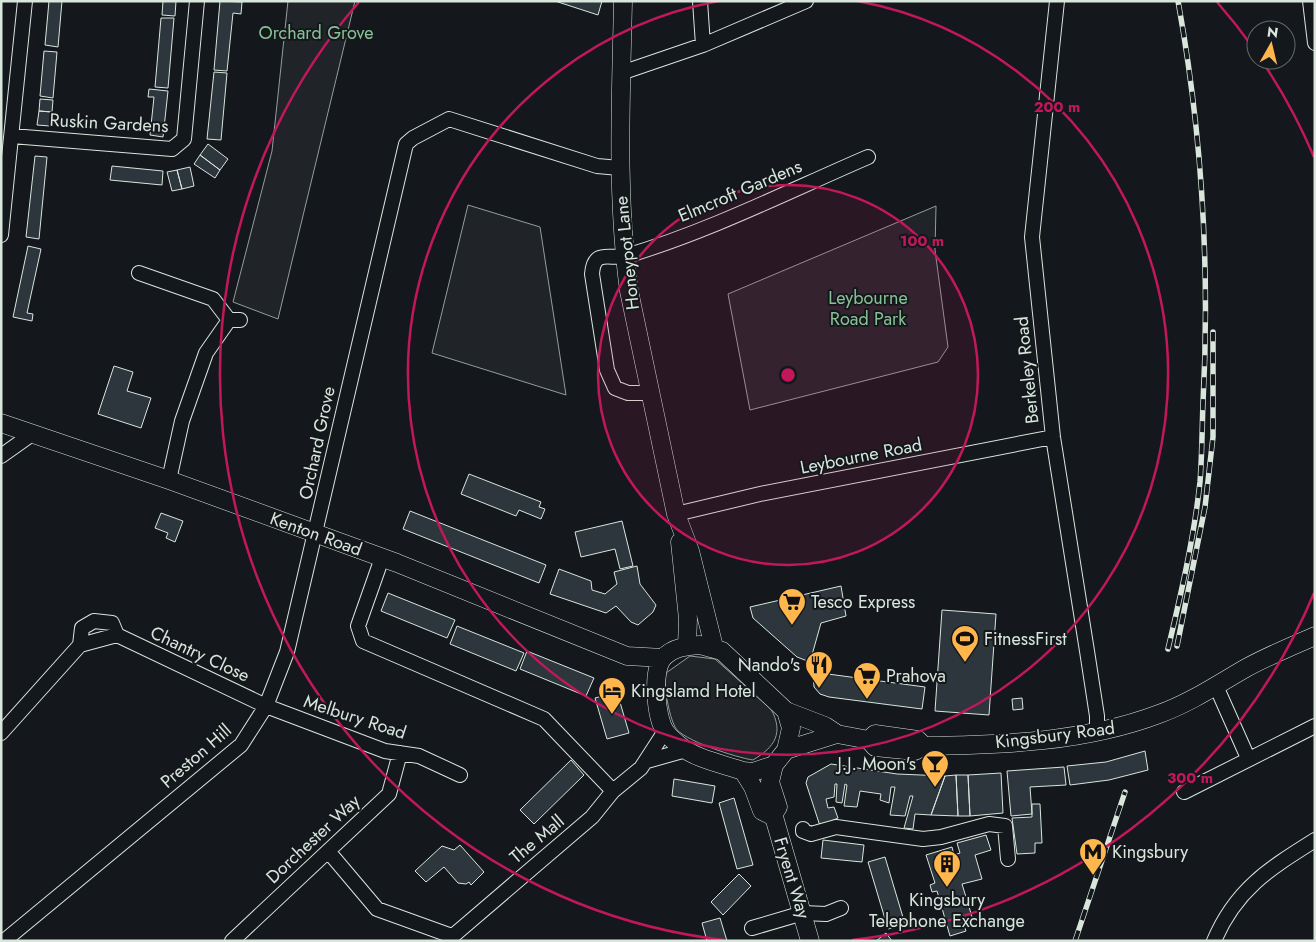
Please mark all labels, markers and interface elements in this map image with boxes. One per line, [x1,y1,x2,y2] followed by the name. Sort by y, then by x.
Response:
[258,20,374,46] park label: Orchard Grove
[1246,20,1296,70] north arrow
[1266,21,1280,43] text: N
[1034,96,1080,118] text: 200 m
[49,107,169,139] street label: Ruskin Gardens
[674,153,806,229] street label: Elmcroft Gardens
[608,195,646,311] street label: Honeypot Lane
[900,230,944,252] text: 100 m
[828,285,908,332] park label: Leybourne Road Park
[1008,315,1046,425] street label: Berkeley Road
[779,366,797,384] centre of rings
[292,384,342,502] street label: Orchard Grove
[798,431,924,481] street label: Leybourne Road
[266,505,366,563] street label: Kenton Road
[777,587,807,626] supermarket icon: Tesco Express
[811,589,915,615] place label: Tesco Express
[146,620,254,688] street label: Chantry Close
[950,624,980,663] sports icon: FitnessFirst
[984,626,1067,652] place label: FitnessFirst
[804,650,834,689] restaurant icon: Nando's
[738,652,800,678] place label: Nando's
[852,661,882,700] supermarket icon: Prahova
[886,663,946,689] place label: Prahova
[597,676,627,715] hotel icon: Kingslamd Hotel
[631,678,756,704] place label: Kingslamd Hotel
[300,688,410,746] street label: Melbury Road
[994,715,1116,755] street label: Kingsbury Road
[155,718,237,794] street label: Preston Hill
[920,749,950,788] bar icon: J.J. Moon's
[835,751,916,777] place label: J.J. Moon's
[1167,767,1213,789] text: 300 m
[260,788,366,890] street label: Dorchester Way
[504,808,570,870] street label: The Mall
[767,834,817,922] street label: Fryent Way
[1078,837,1108,876] metro station icon: Kingsbury
[1112,839,1188,865] place label: Kingsbury
[932,849,962,888] building icon: Kingsbury Telephone Exchange
[869,887,1025,934] place label: Kingsbury Telephone Exchange

